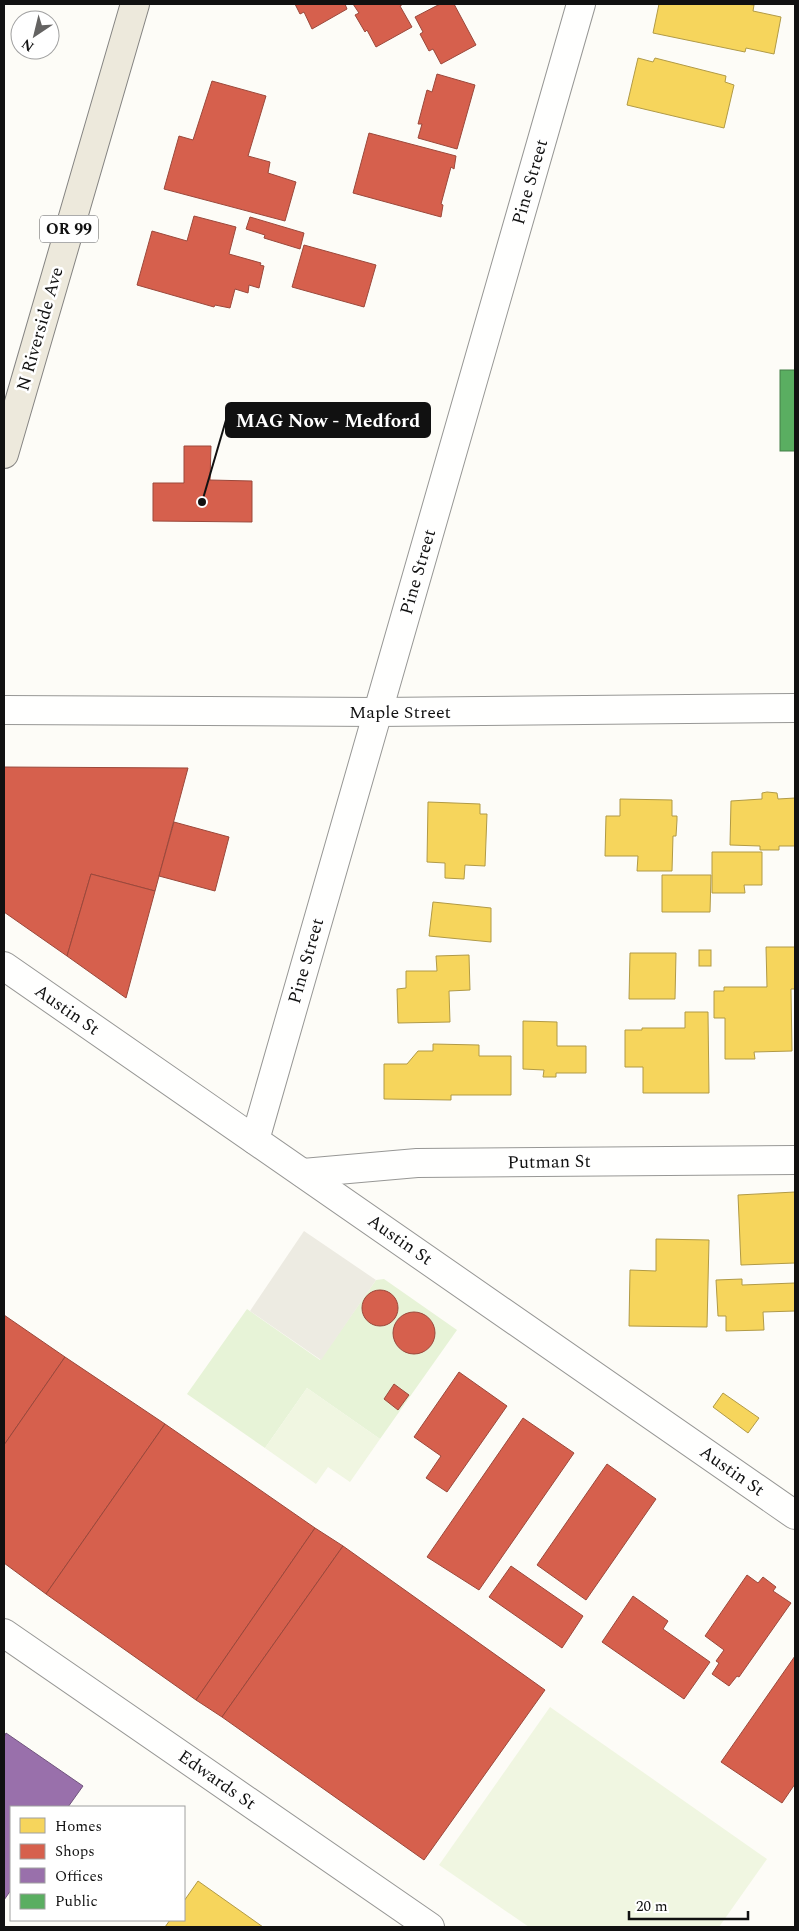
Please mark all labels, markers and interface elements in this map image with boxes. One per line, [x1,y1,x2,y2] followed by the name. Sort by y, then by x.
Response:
[10,10,60,60] north arrow
[17,33,39,57] text: N
[505,136,555,228] street label: Pine Street
[40,215,98,242] road number: OR 99
[9,264,71,394] street label: N Riverside Ave
[226,403,430,437] callout: MAG Now - Medford
[236,407,420,436] text: MAG Now - Medford
[393,526,443,618] street label: Pine Street
[349,699,451,726] street label: Maple Street
[281,915,331,1007] street label: Pine Street
[29,978,105,1042] street label: Austin St
[507,1148,591,1176] street label: Putman St
[362,1208,438,1272] street label: Austin St
[694,1439,770,1503] street label: Austin St
[172,1743,262,1817] street label: Edwards St
[10,1806,185,1921] legend
[55,1815,102,1838] text: Homes
[55,1840,95,1863] text: Shops
[55,1865,103,1888] text: Offices
[629,1888,748,1920] scale bar
[55,1890,98,1913] text: Public
[636,1895,668,1918] text: 20 m

